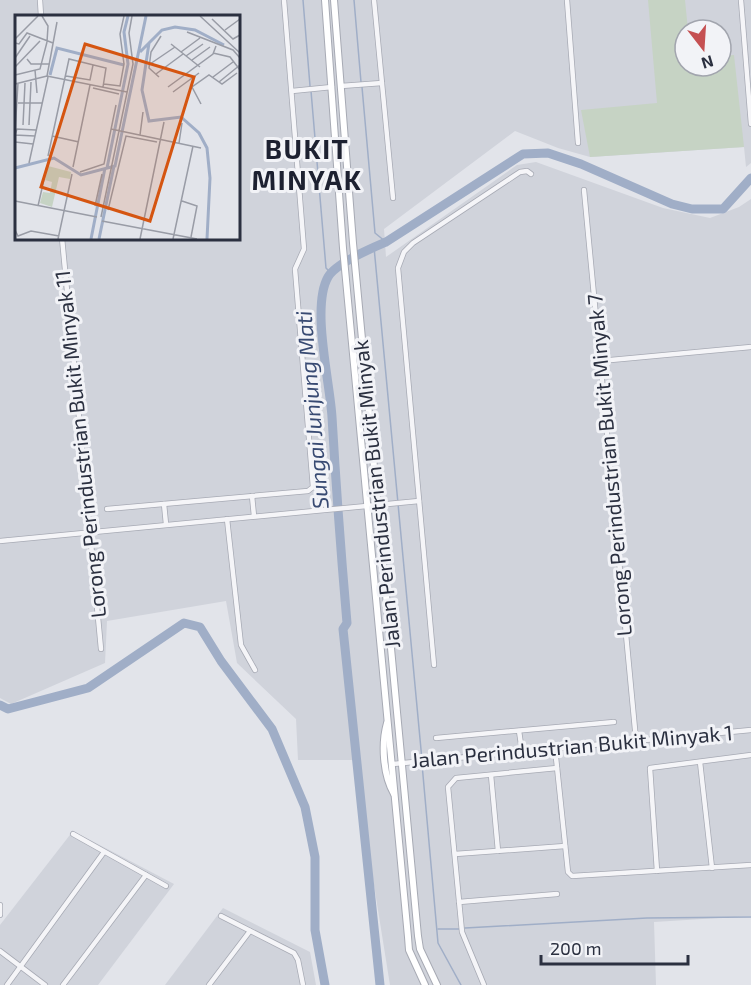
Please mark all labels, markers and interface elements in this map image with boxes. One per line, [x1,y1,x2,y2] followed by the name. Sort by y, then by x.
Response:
[15,15,240,240] inset map
[673,18,733,78] north arrow
[699,52,716,74] text: N
[252,132,362,195] district label: BUKIT MINYAK
[49,269,110,619] street label: Lorong Perindustrian Bukit Minyak 11
[581,293,636,637] street label: Lorong Perindustrian Bukit Minyak 7
[289,310,334,510] water label: Sungai Junjung Mati
[347,338,404,650] street label: Jalan Perindustrian Bukit Minyak
[410,719,734,772] street label: Jalan Perindustrian Bukit Minyak 1
[541,928,688,966] scale bar
[550,937,602,959] text: 200 m

